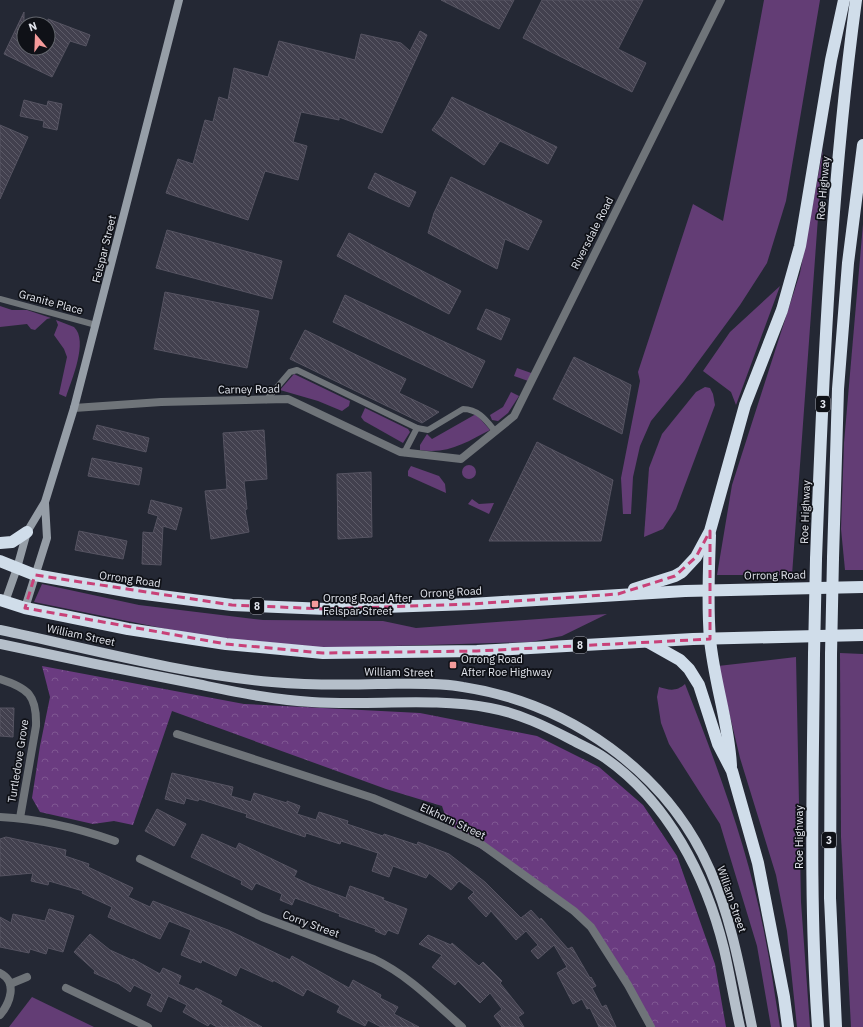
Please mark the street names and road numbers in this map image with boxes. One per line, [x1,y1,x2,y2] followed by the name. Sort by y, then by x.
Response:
[813,155,833,220] street label: Roe Highway
[568,194,616,272] street label: Riversdale Road
[89,214,119,284] street label: Felspar Street
[17,287,85,317] street label: Granite Place
[218,381,280,397] street label: Carney Road
[816,396,830,412] road number: 3
[797,479,813,544] street label: Roe Highway
[744,567,806,583] street label: Orrong Road
[98,568,162,590] street label: Orrong Road
[420,583,482,601] street label: Orrong Road
[250,598,264,614] road number: 8
[46,621,117,649] street label: William Street
[573,637,587,653] road number: 8
[364,664,434,680] street label: William Street
[4,718,32,804] street label: Turtledove Grove
[418,800,488,842] street label: Elkhorn Street
[792,805,806,869] street label: Roe Highway
[822,832,836,848] road number: 3
[714,864,750,934] street label: William Street
[281,907,341,941] street label: Corry Street

